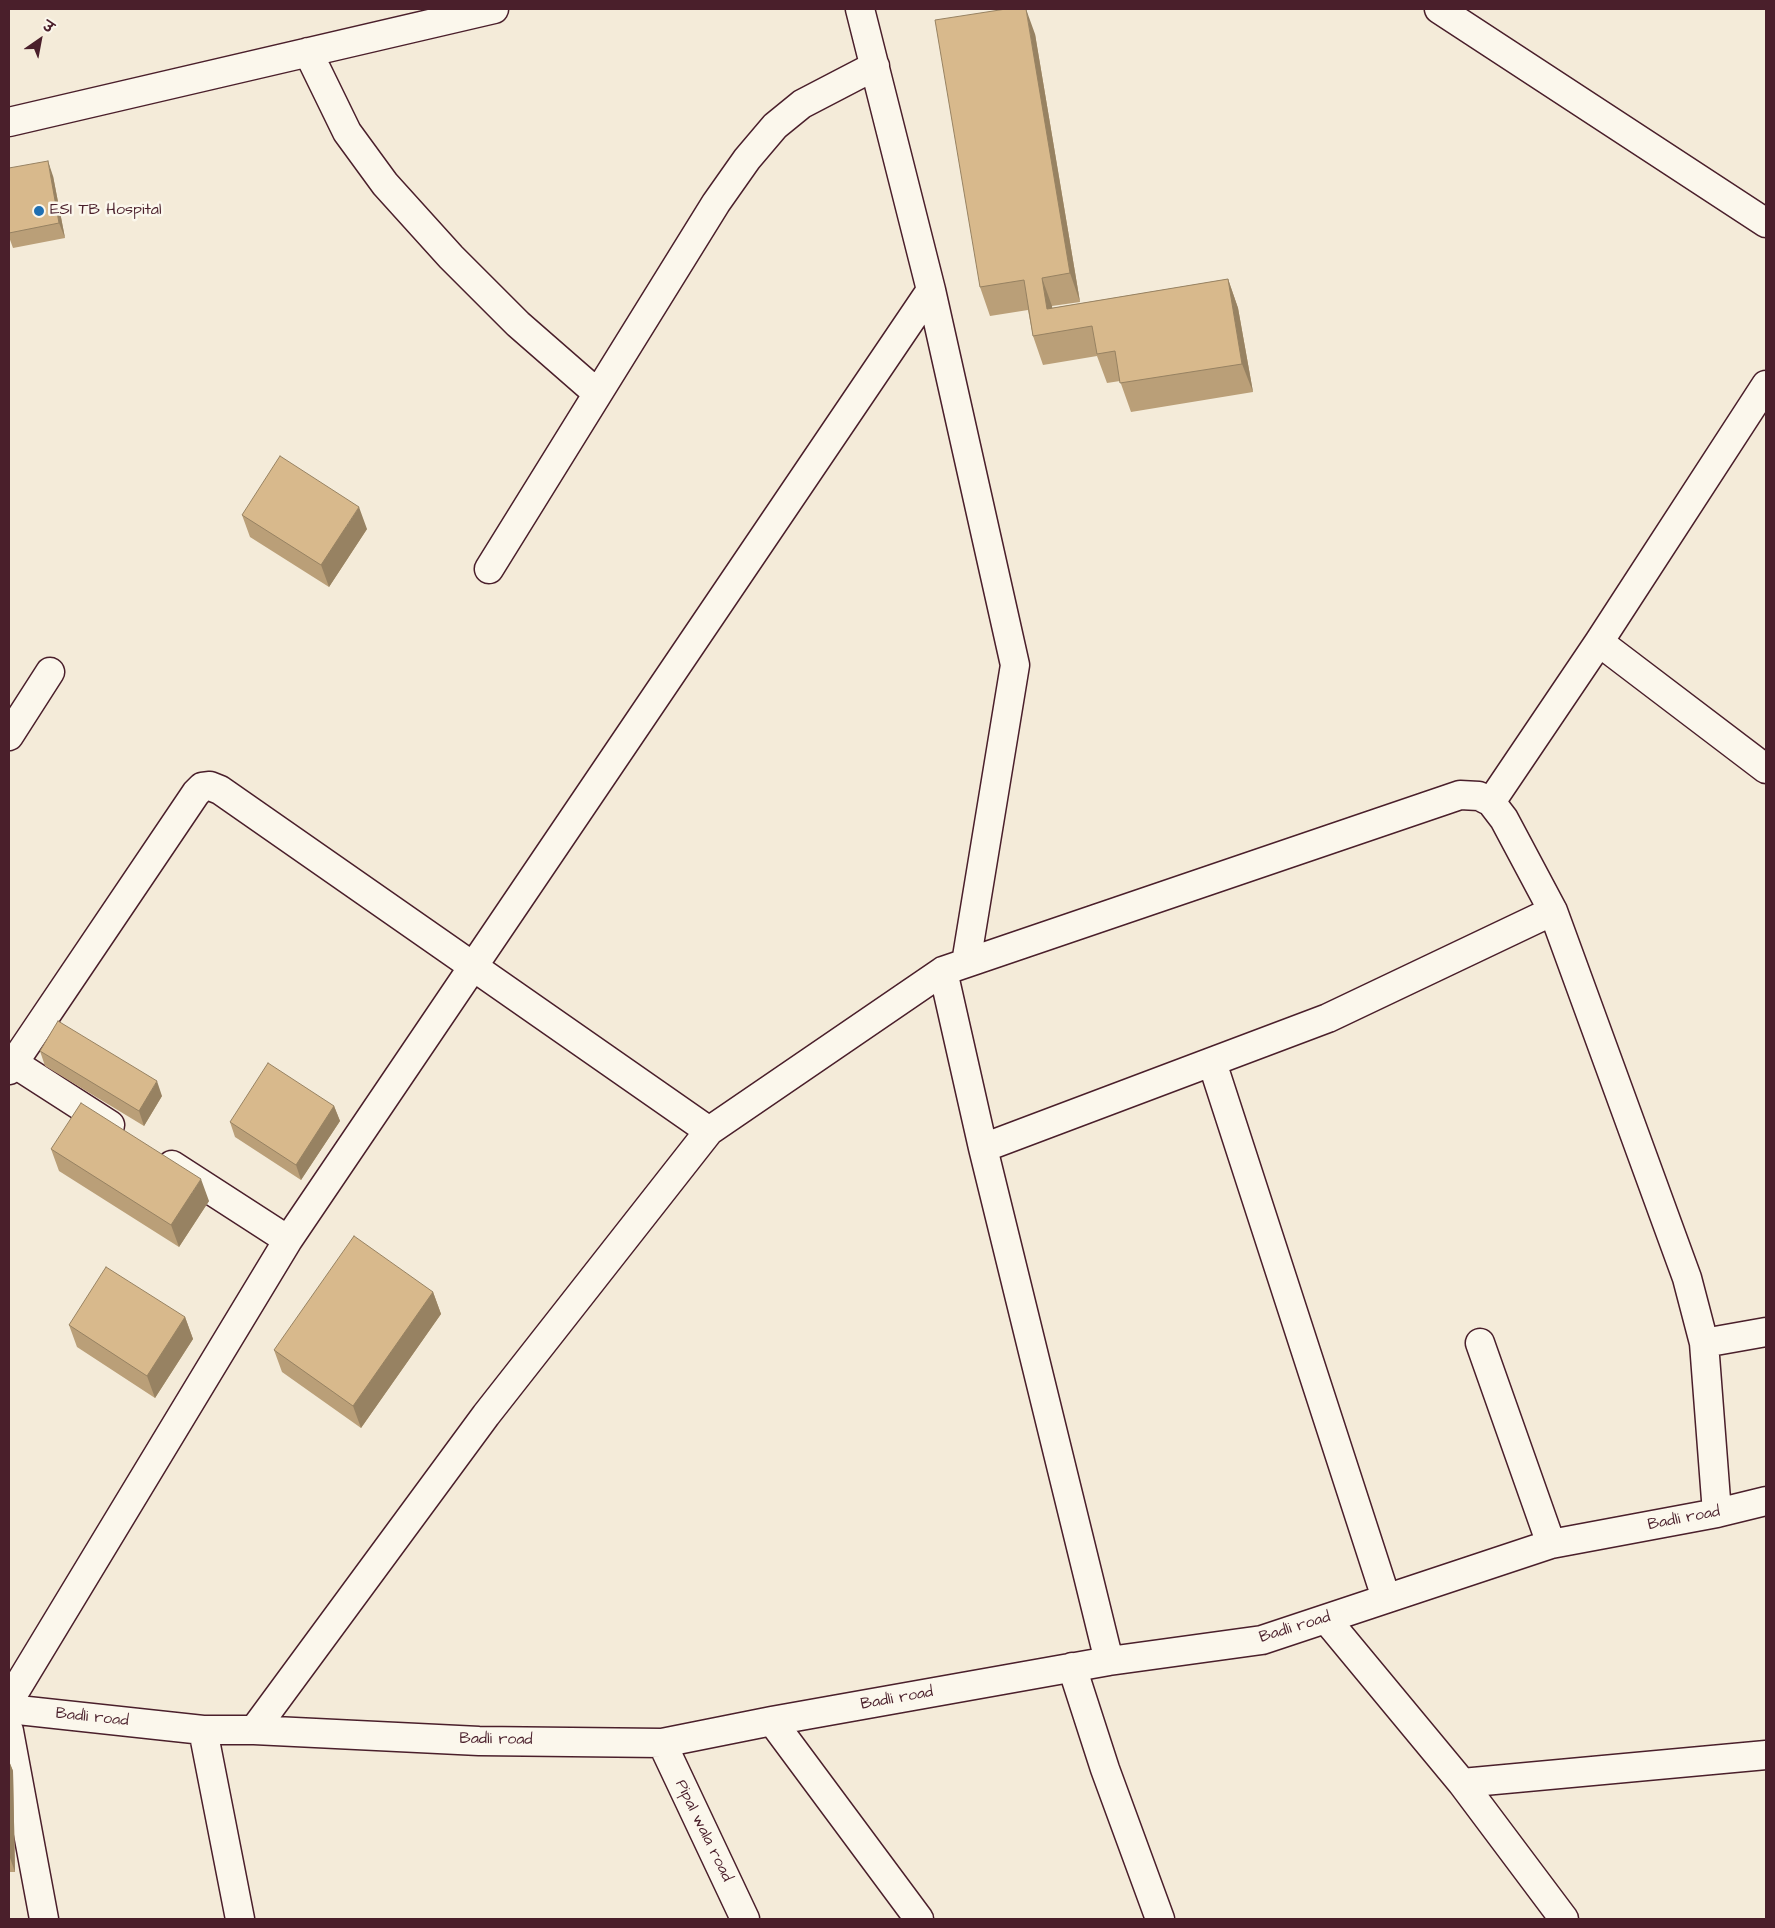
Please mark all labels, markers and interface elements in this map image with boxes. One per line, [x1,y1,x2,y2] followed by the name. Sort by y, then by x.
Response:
[15,15,65,65] north arrow
[39,16,58,38] text: उ
[50,201,162,221] place label: ESI TB Hospital
[32,204,46,218] marker: ESI TB Hospital
[1646,1503,1722,1535] street label: Badli road
[1257,1608,1333,1648] street label: Badli road
[859,1683,935,1715] street label: Badli road
[55,1705,129,1731] street label: Badli road
[459,1730,533,1750] street label: Badli road
[670,1777,736,1885] street label: Pipal wala road

